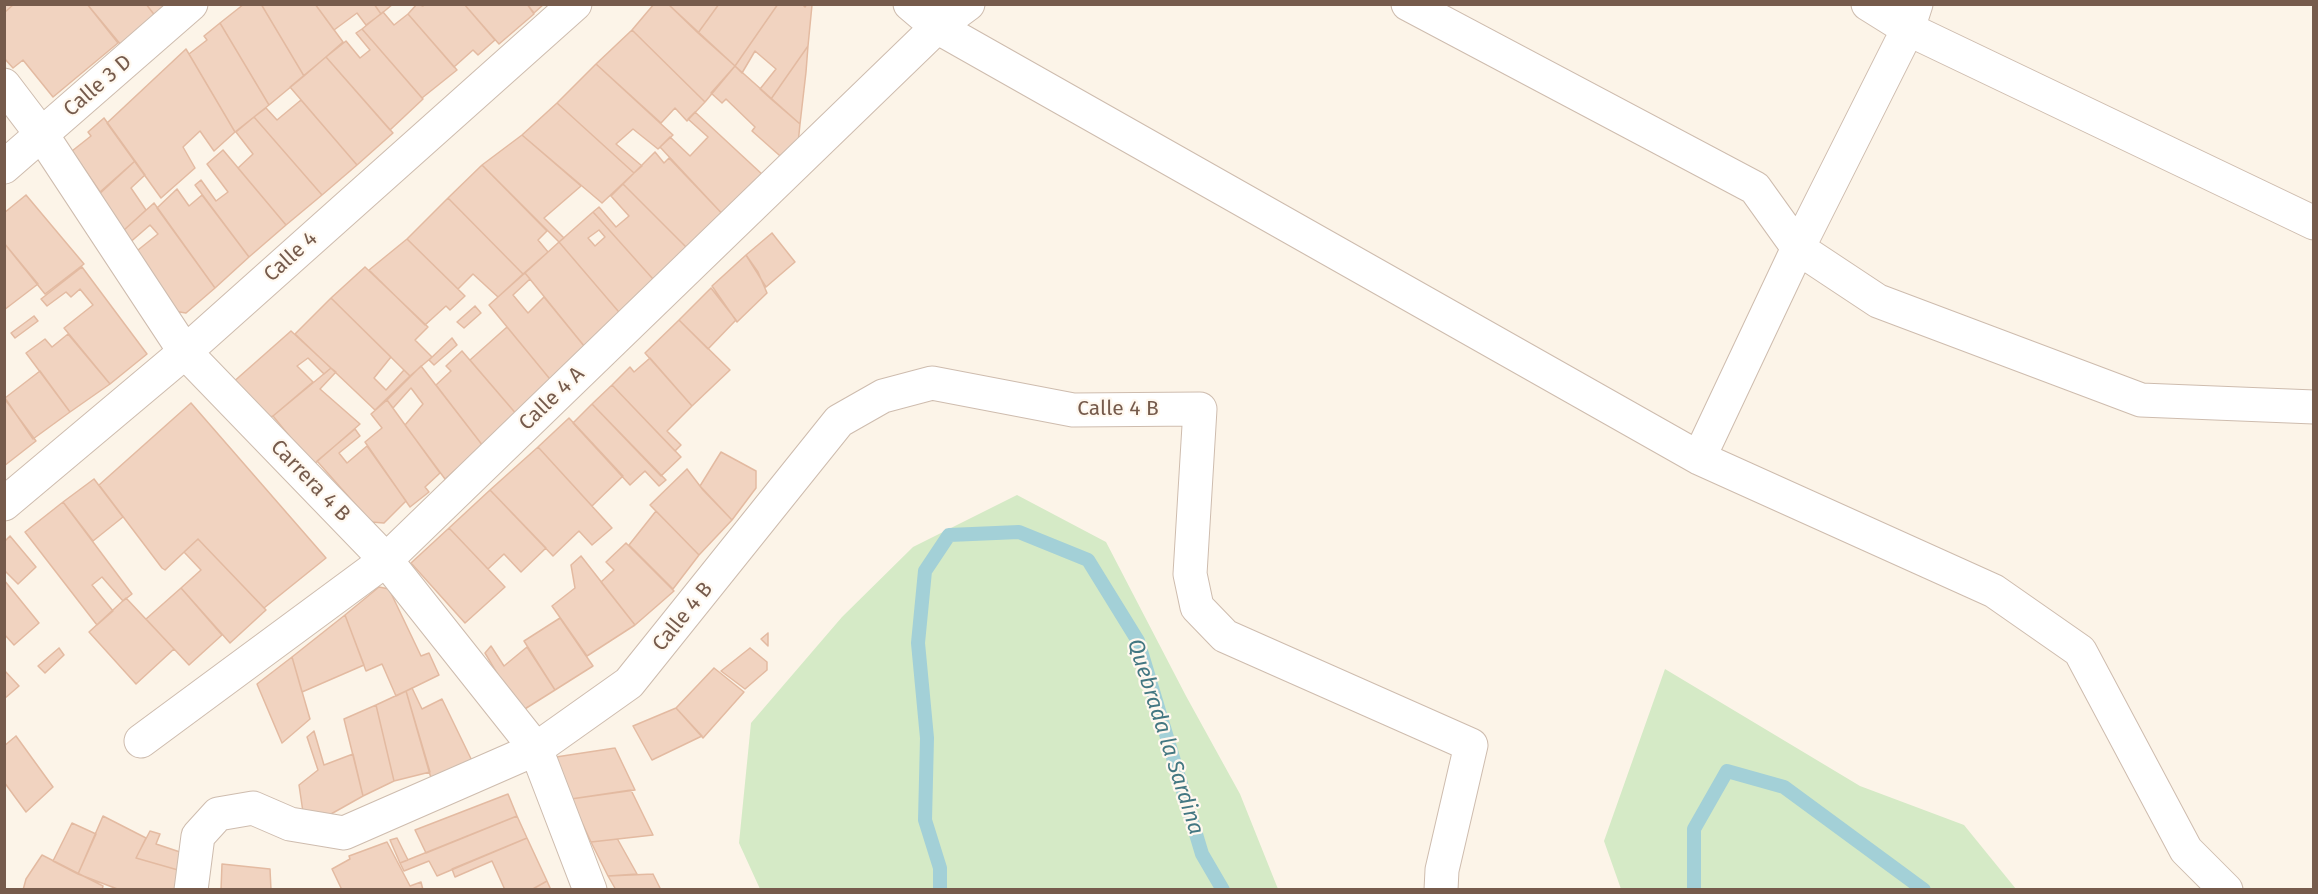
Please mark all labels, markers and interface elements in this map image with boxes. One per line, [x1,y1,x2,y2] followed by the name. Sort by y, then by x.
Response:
[59,50,137,122] street label: Calle 3 D
[259,227,323,287] street label: Calle 4
[514,362,590,436] street label: Calle 4 A
[1077,396,1159,422] street label: Calle 4 B
[265,435,355,527] street label: Carrera 4 B
[648,577,718,657] street label: Calle 4 B
[1121,636,1209,838] water label: Quebrada la Sardina

